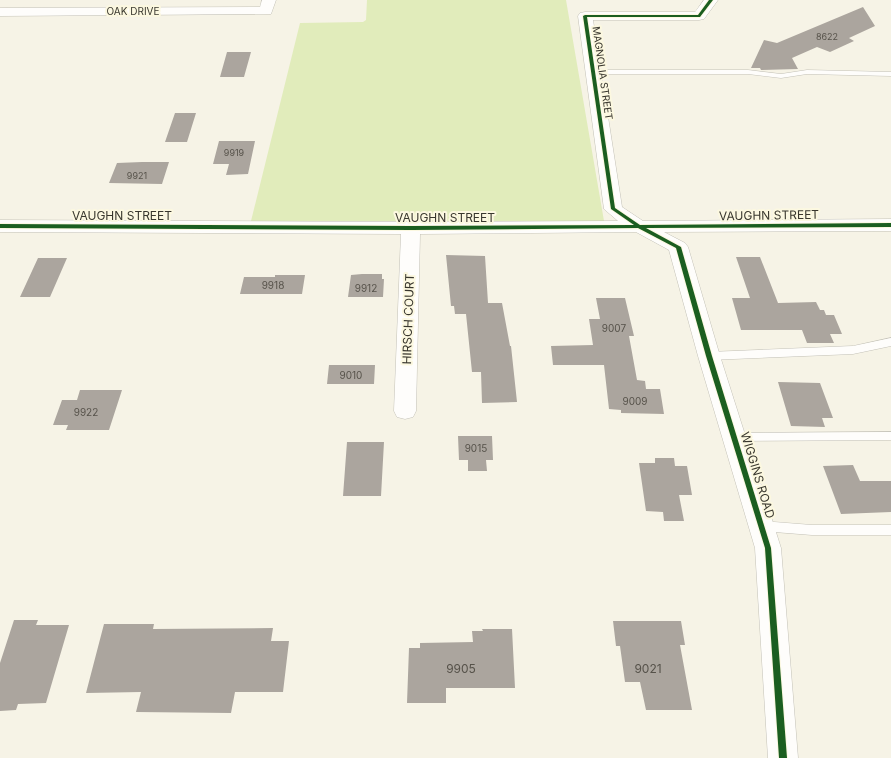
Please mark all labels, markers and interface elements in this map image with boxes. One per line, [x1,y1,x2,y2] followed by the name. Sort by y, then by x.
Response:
[107,5,159,17] street label: OAK DRIVE
[591,26,615,120] street label: MAGNOLIA STREET
[816,31,838,42] house number: 8622
[224,147,245,158] house number: 9919
[127,170,147,181] house number: 9921
[719,207,819,223] street label: VAUGHN STREET
[72,208,172,223] street label: VAUGHN STREET
[395,210,495,225] street label: VAUGHN STREET
[399,273,417,365] street label: HIRSCH COURT
[262,279,284,291] house number: 9918
[355,282,377,294] house number: 9912
[602,322,626,334] house number: 9007
[340,369,362,381] house number: 9010
[622,395,648,407] house number: 9009
[74,406,98,418] house number: 9922
[738,430,778,520] street label: WIGGINS ROAD
[465,442,487,454] house number: 9015
[446,661,476,676] house number: 9905
[634,661,662,676] house number: 9021

